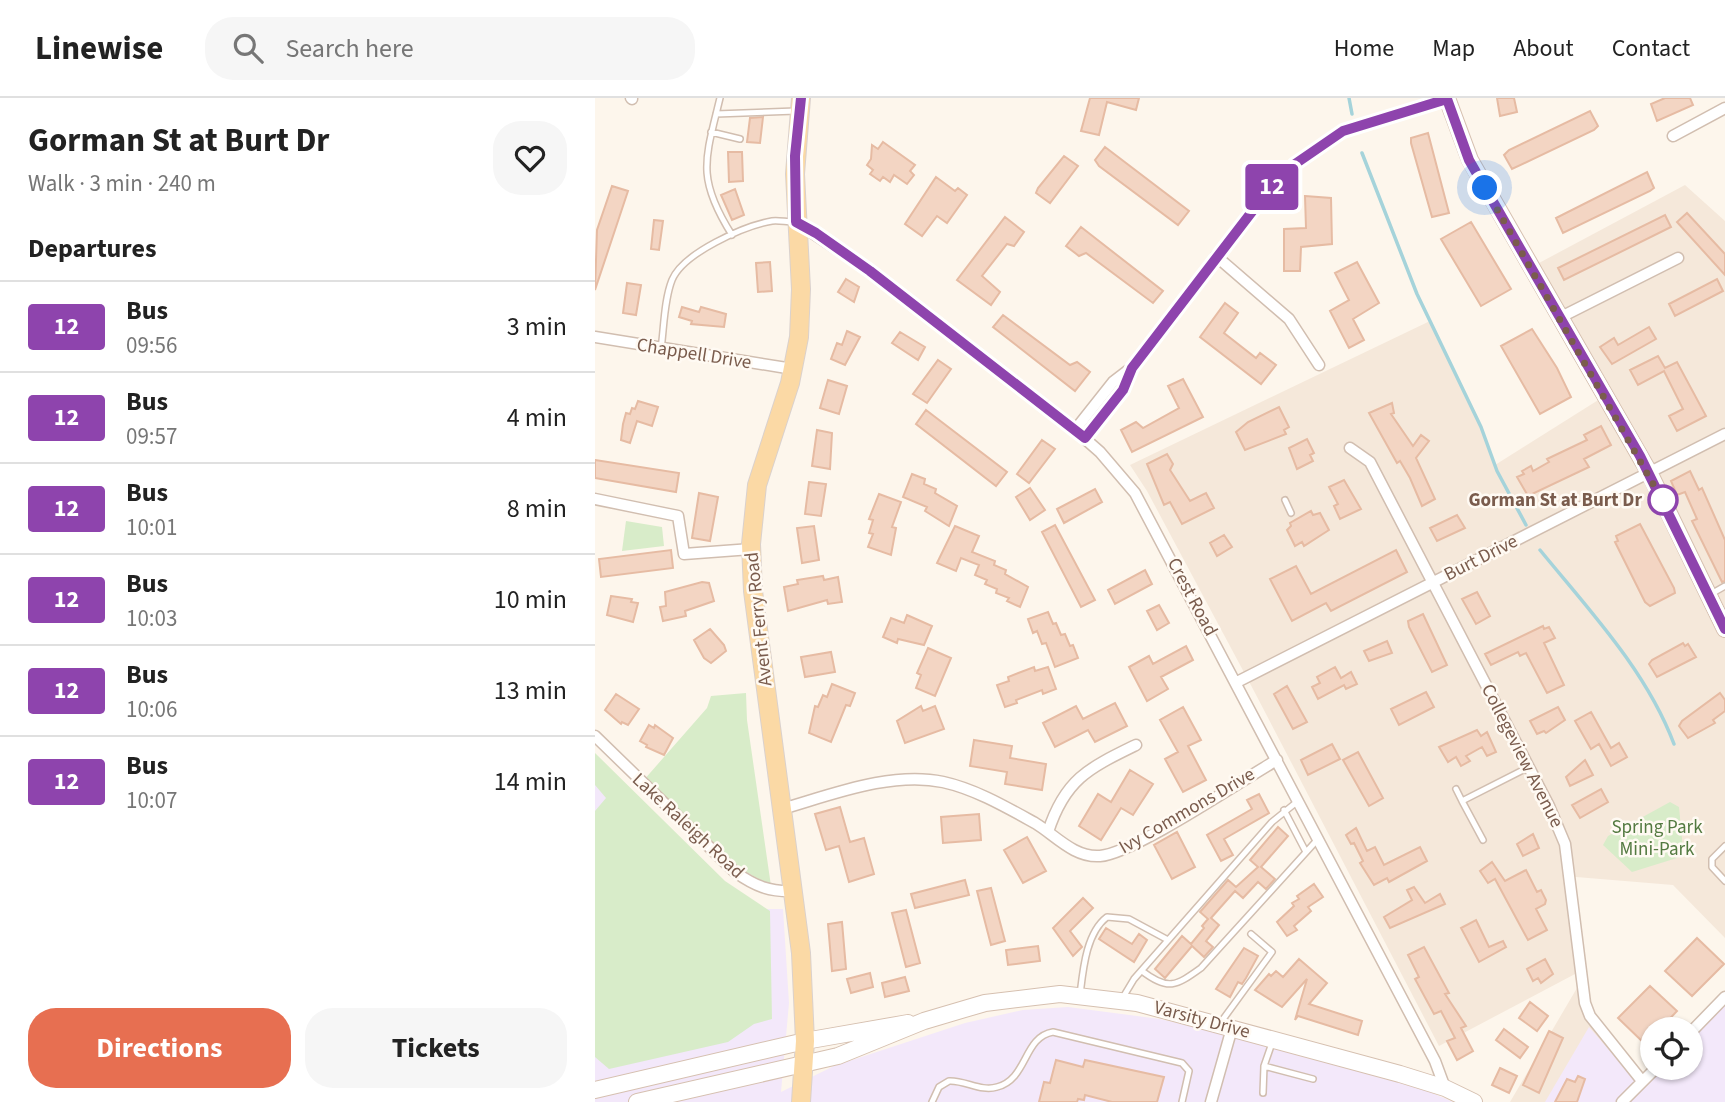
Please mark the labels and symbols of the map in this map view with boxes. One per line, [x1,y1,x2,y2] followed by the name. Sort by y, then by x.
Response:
[1241,164,1303,210] line badge: 12
[1467,170,1502,205] your location
[635,332,753,376] street label: Chappell Drive
[1648,485,1678,515] marker: Gorman St at Burt Dr
[1468,487,1642,514] place label: Gorman St at Burt Dr
[1439,528,1523,588] street label: Burt Drive
[739,551,779,687] street label: Avent Ferry Road
[1160,553,1224,641] street label: Crest Road
[1474,679,1570,833] street label: Collegeview Avenue
[1114,761,1260,861] street label: Ivy Commons Drive
[626,767,750,885] street label: Lake Raleigh Road
[1611,814,1703,863] park label: Spring Park Mini-Park
[1151,994,1253,1046] street label: Varsity Drive

